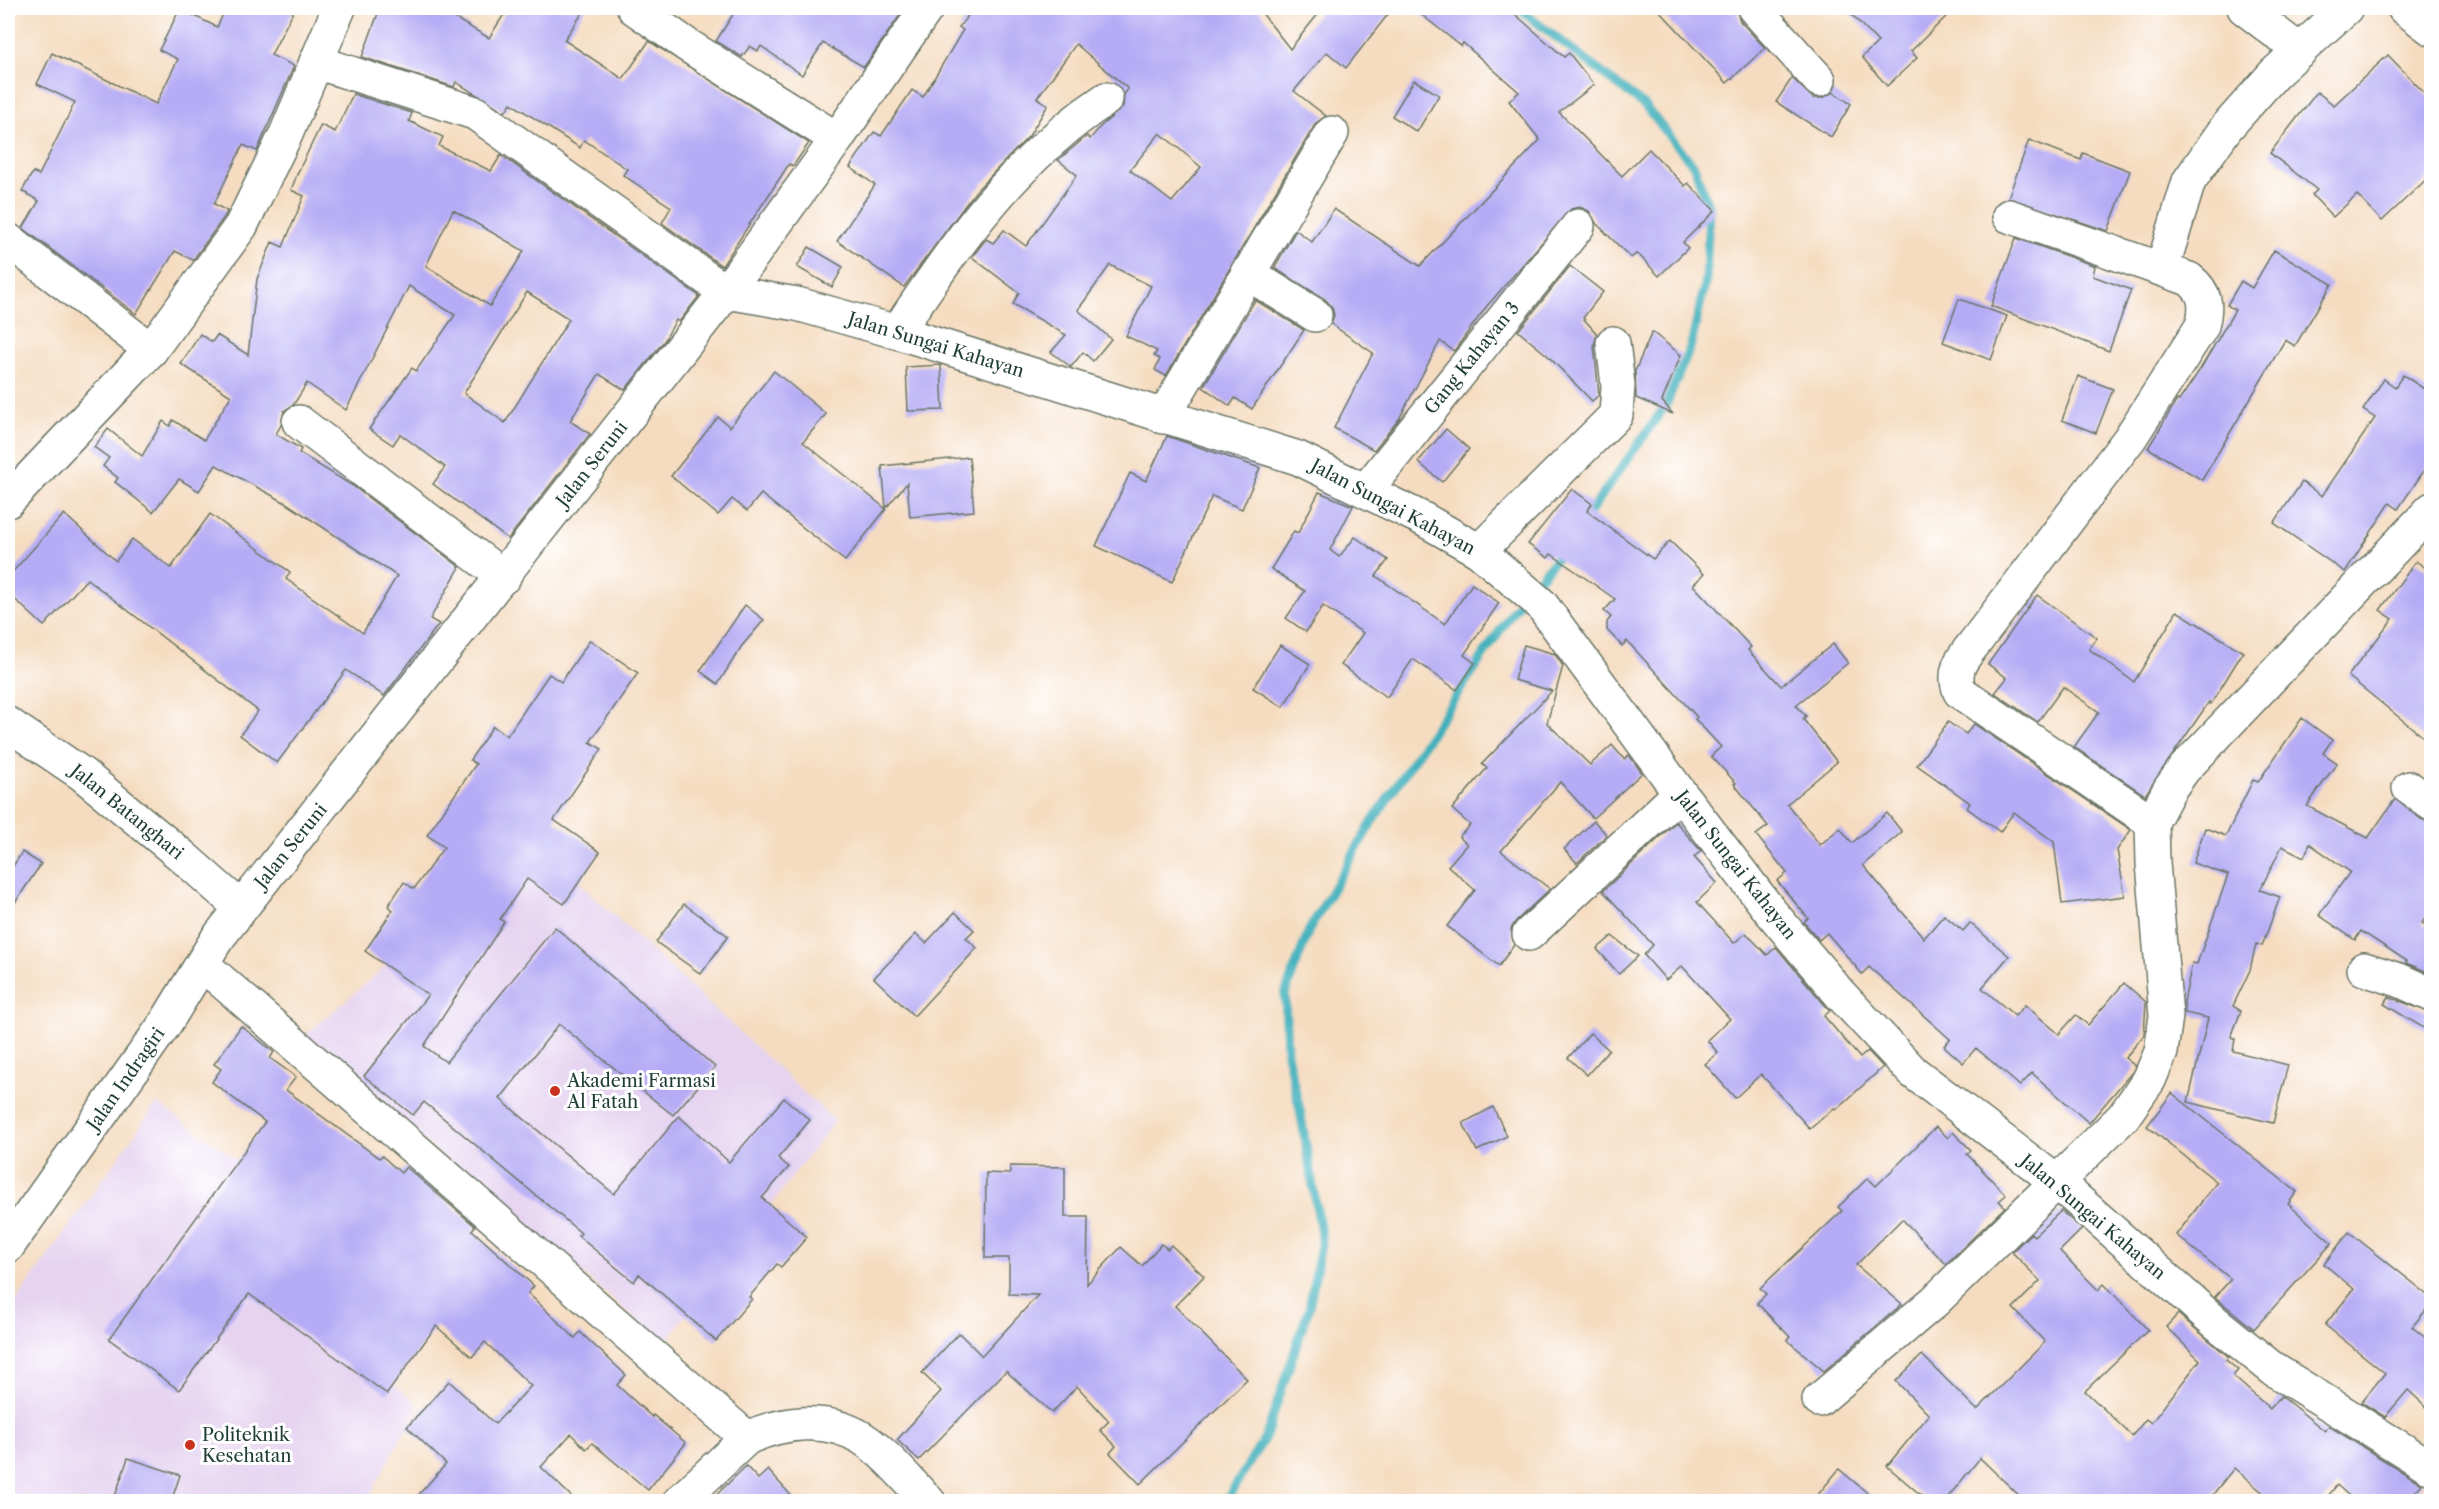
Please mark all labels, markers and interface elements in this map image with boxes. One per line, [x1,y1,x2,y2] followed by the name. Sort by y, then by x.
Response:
[1420,297,1524,419] street label: Gang Kahayan 3
[842,307,1027,382] street label: Jalan Sungai Kahayan
[550,416,633,514] street label: Jalan Seruni
[1304,453,1479,560] street label: Jalan Sungai Kahayan
[64,758,188,865] street label: Jalan Batanghari
[1669,784,1801,944] street label: Jalan Sungai Kahayan
[248,799,332,895] street label: Jalan Seruni
[81,1023,170,1137] street label: Jalan Indragiri
[566,1070,716,1113] place label: Akademi Farmasi Al Fatah
[548,1084,562,1098] marker: Akademi Farmasi Al Fatah
[2014,1148,2170,1284] street label: Jalan Sungai Kahayan
[202,1424,291,1467] place label: Politeknik Kesehatan
[183,1438,197,1452] marker: Politeknik Kesehatan

